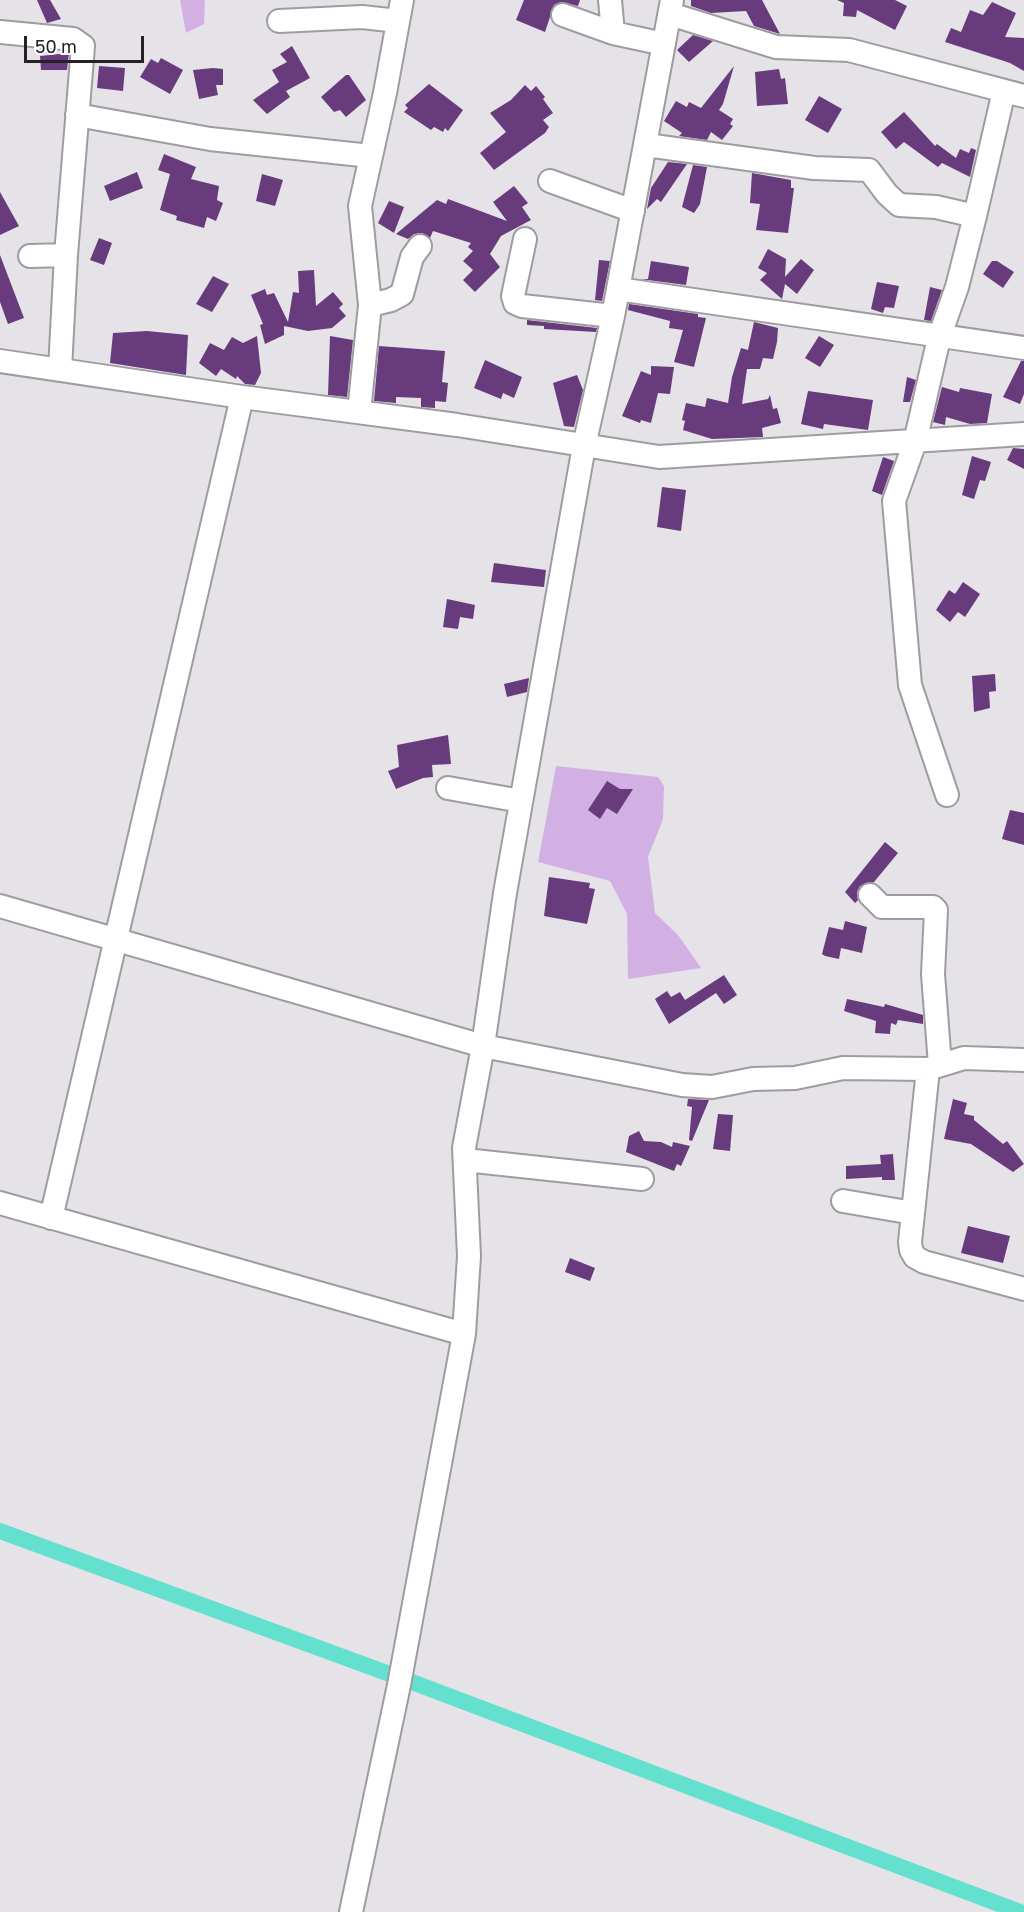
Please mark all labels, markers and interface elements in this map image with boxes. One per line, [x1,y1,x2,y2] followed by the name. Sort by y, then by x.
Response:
[27,24,147,62] scale bar
[35,35,77,57] text: 50 m

